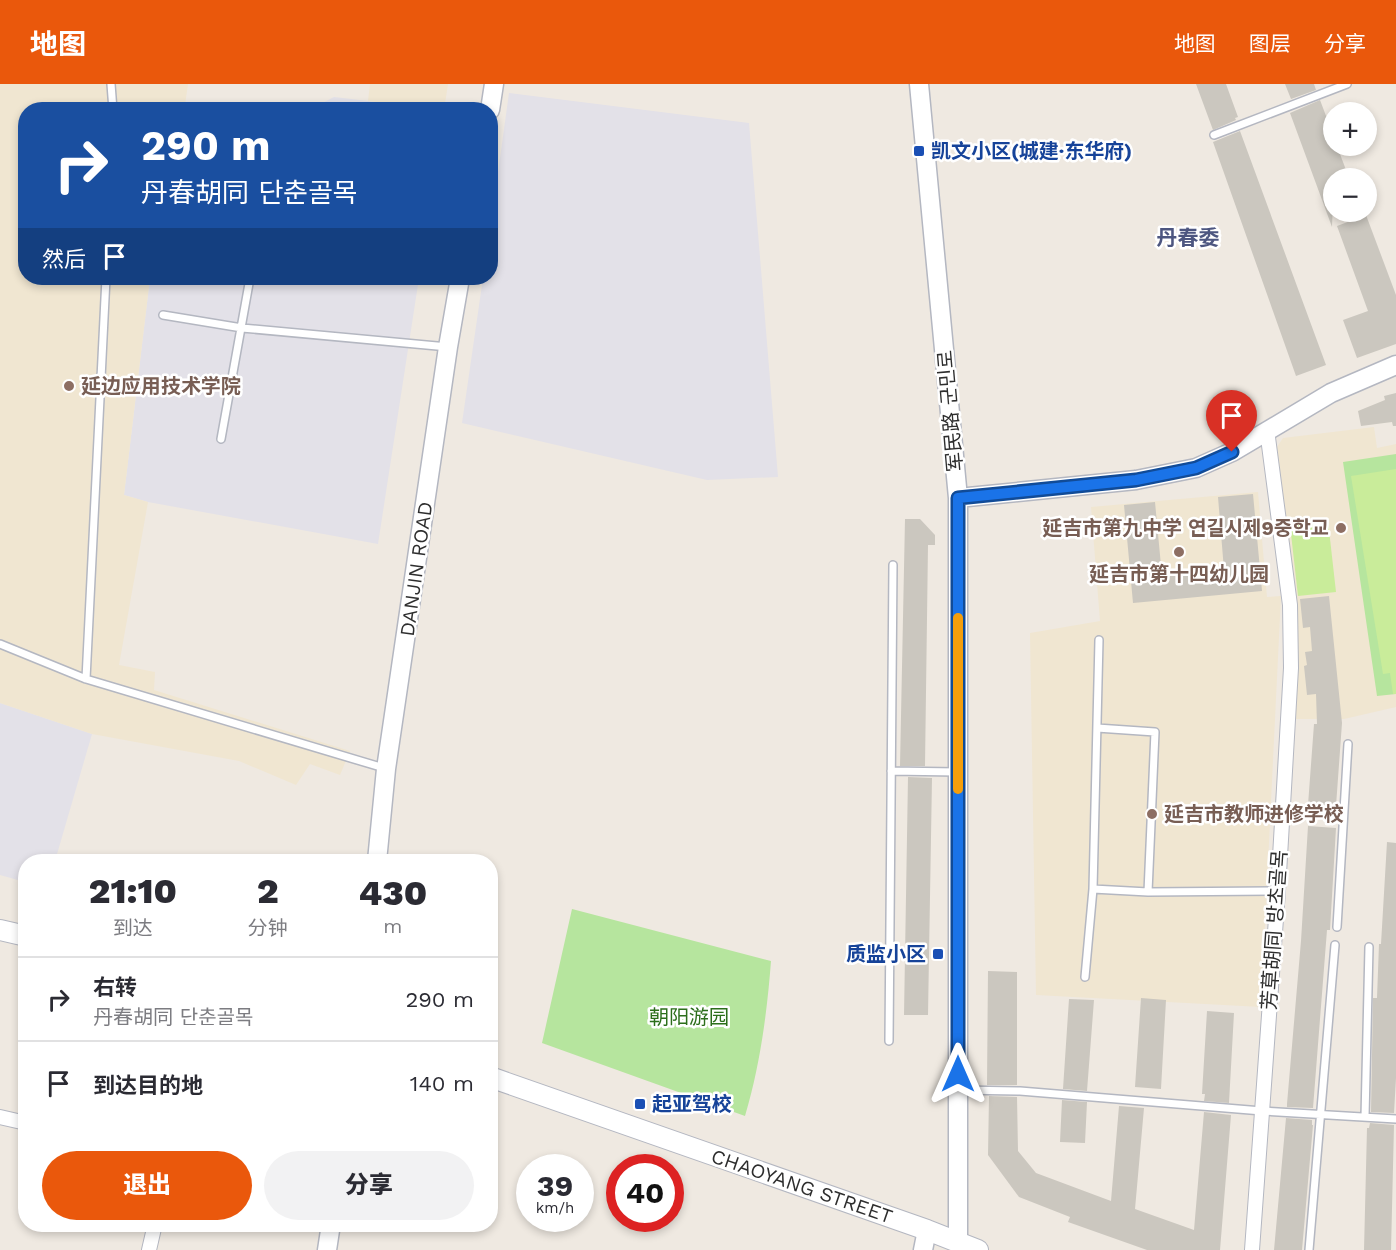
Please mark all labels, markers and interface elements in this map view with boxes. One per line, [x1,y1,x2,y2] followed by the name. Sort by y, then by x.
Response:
[30,28,86,61] text: 地图
[1174,31,1216,56] text: 地图
[1249,31,1291,56] text: 图层
[1324,31,1366,56] text: 分享
[1323,102,1377,222] map controls
[1323,102,1377,156] button: +
[141,121,271,170] text: 290 m
[42,126,120,204] icon: right
[931,139,1132,163] place label: 凯文小区(城建·东华府)
[912,144,926,158] marker: 凯文小区(城建·东华府)
[1323,168,1377,222] button: −
[141,177,358,209] text: 丹春胡同 단춘골목
[1157,225,1220,250] district label: 丹春委
[98,240,131,273] icon: arrive
[42,247,86,272] text: 然后
[933,349,967,473] street label: 军民路 군민로
[81,374,241,398] place label: 延边应用技术学院
[62,379,76,393] marker: 延边应用技术学院
[1206,390,1257,452] pin
[1215,399,1248,432] icon: arrive
[395,500,437,638] street label: DANJIN ROAD
[1042,516,1329,540] place label: 延吉市第九中学 연길시제9중학교
[1334,521,1348,535] marker: 延吉市第九中学 연길시제9중학교
[1172,545,1186,559] marker: 延吉市第十四幼儿园
[1089,562,1269,586] place label: 延吉市第十四幼儿园
[1164,802,1344,826] place label: 延吉市教师进修学校
[1145,807,1159,821] marker: 延吉市教师进修学校
[1256,849,1292,1011] street label: 芳草胡同 방초골목
[89,870,177,912] text: 21:10
[257,870,279,912] text: 2
[359,872,427,914] text: 430
[383,914,402,938] text: m
[113,916,153,940] text: 到达
[248,916,288,940] text: 分钟
[846,942,926,966] place label: 质监小区
[931,947,945,961] marker: 质监小区
[93,975,137,1000] text: 右转
[42,983,75,1016] icon: right
[405,987,474,1012] text: 290 m
[93,1005,253,1029] text: 丹春胡同 단춘골목
[649,1005,729,1029] park label: 朝阳游园
[926,1042,990,1106] position arrow
[42,1067,75,1100] icon: arrive
[410,1071,474,1096] text: 140 m
[93,1073,203,1098] text: 到达目的地
[652,1092,732,1116] place label: 起亚驾校
[633,1097,647,1111] marker: 起亚驾校
[708,1144,896,1228] street label: CHAOYANG STREET
[42,1151,252,1220] button: 退出
[264,1151,474,1220] button: 分享
[606,1154,684,1232] speed limit sign: 40
[537,1168,573,1203] text: 39
[536,1199,574,1217] text: km/h

